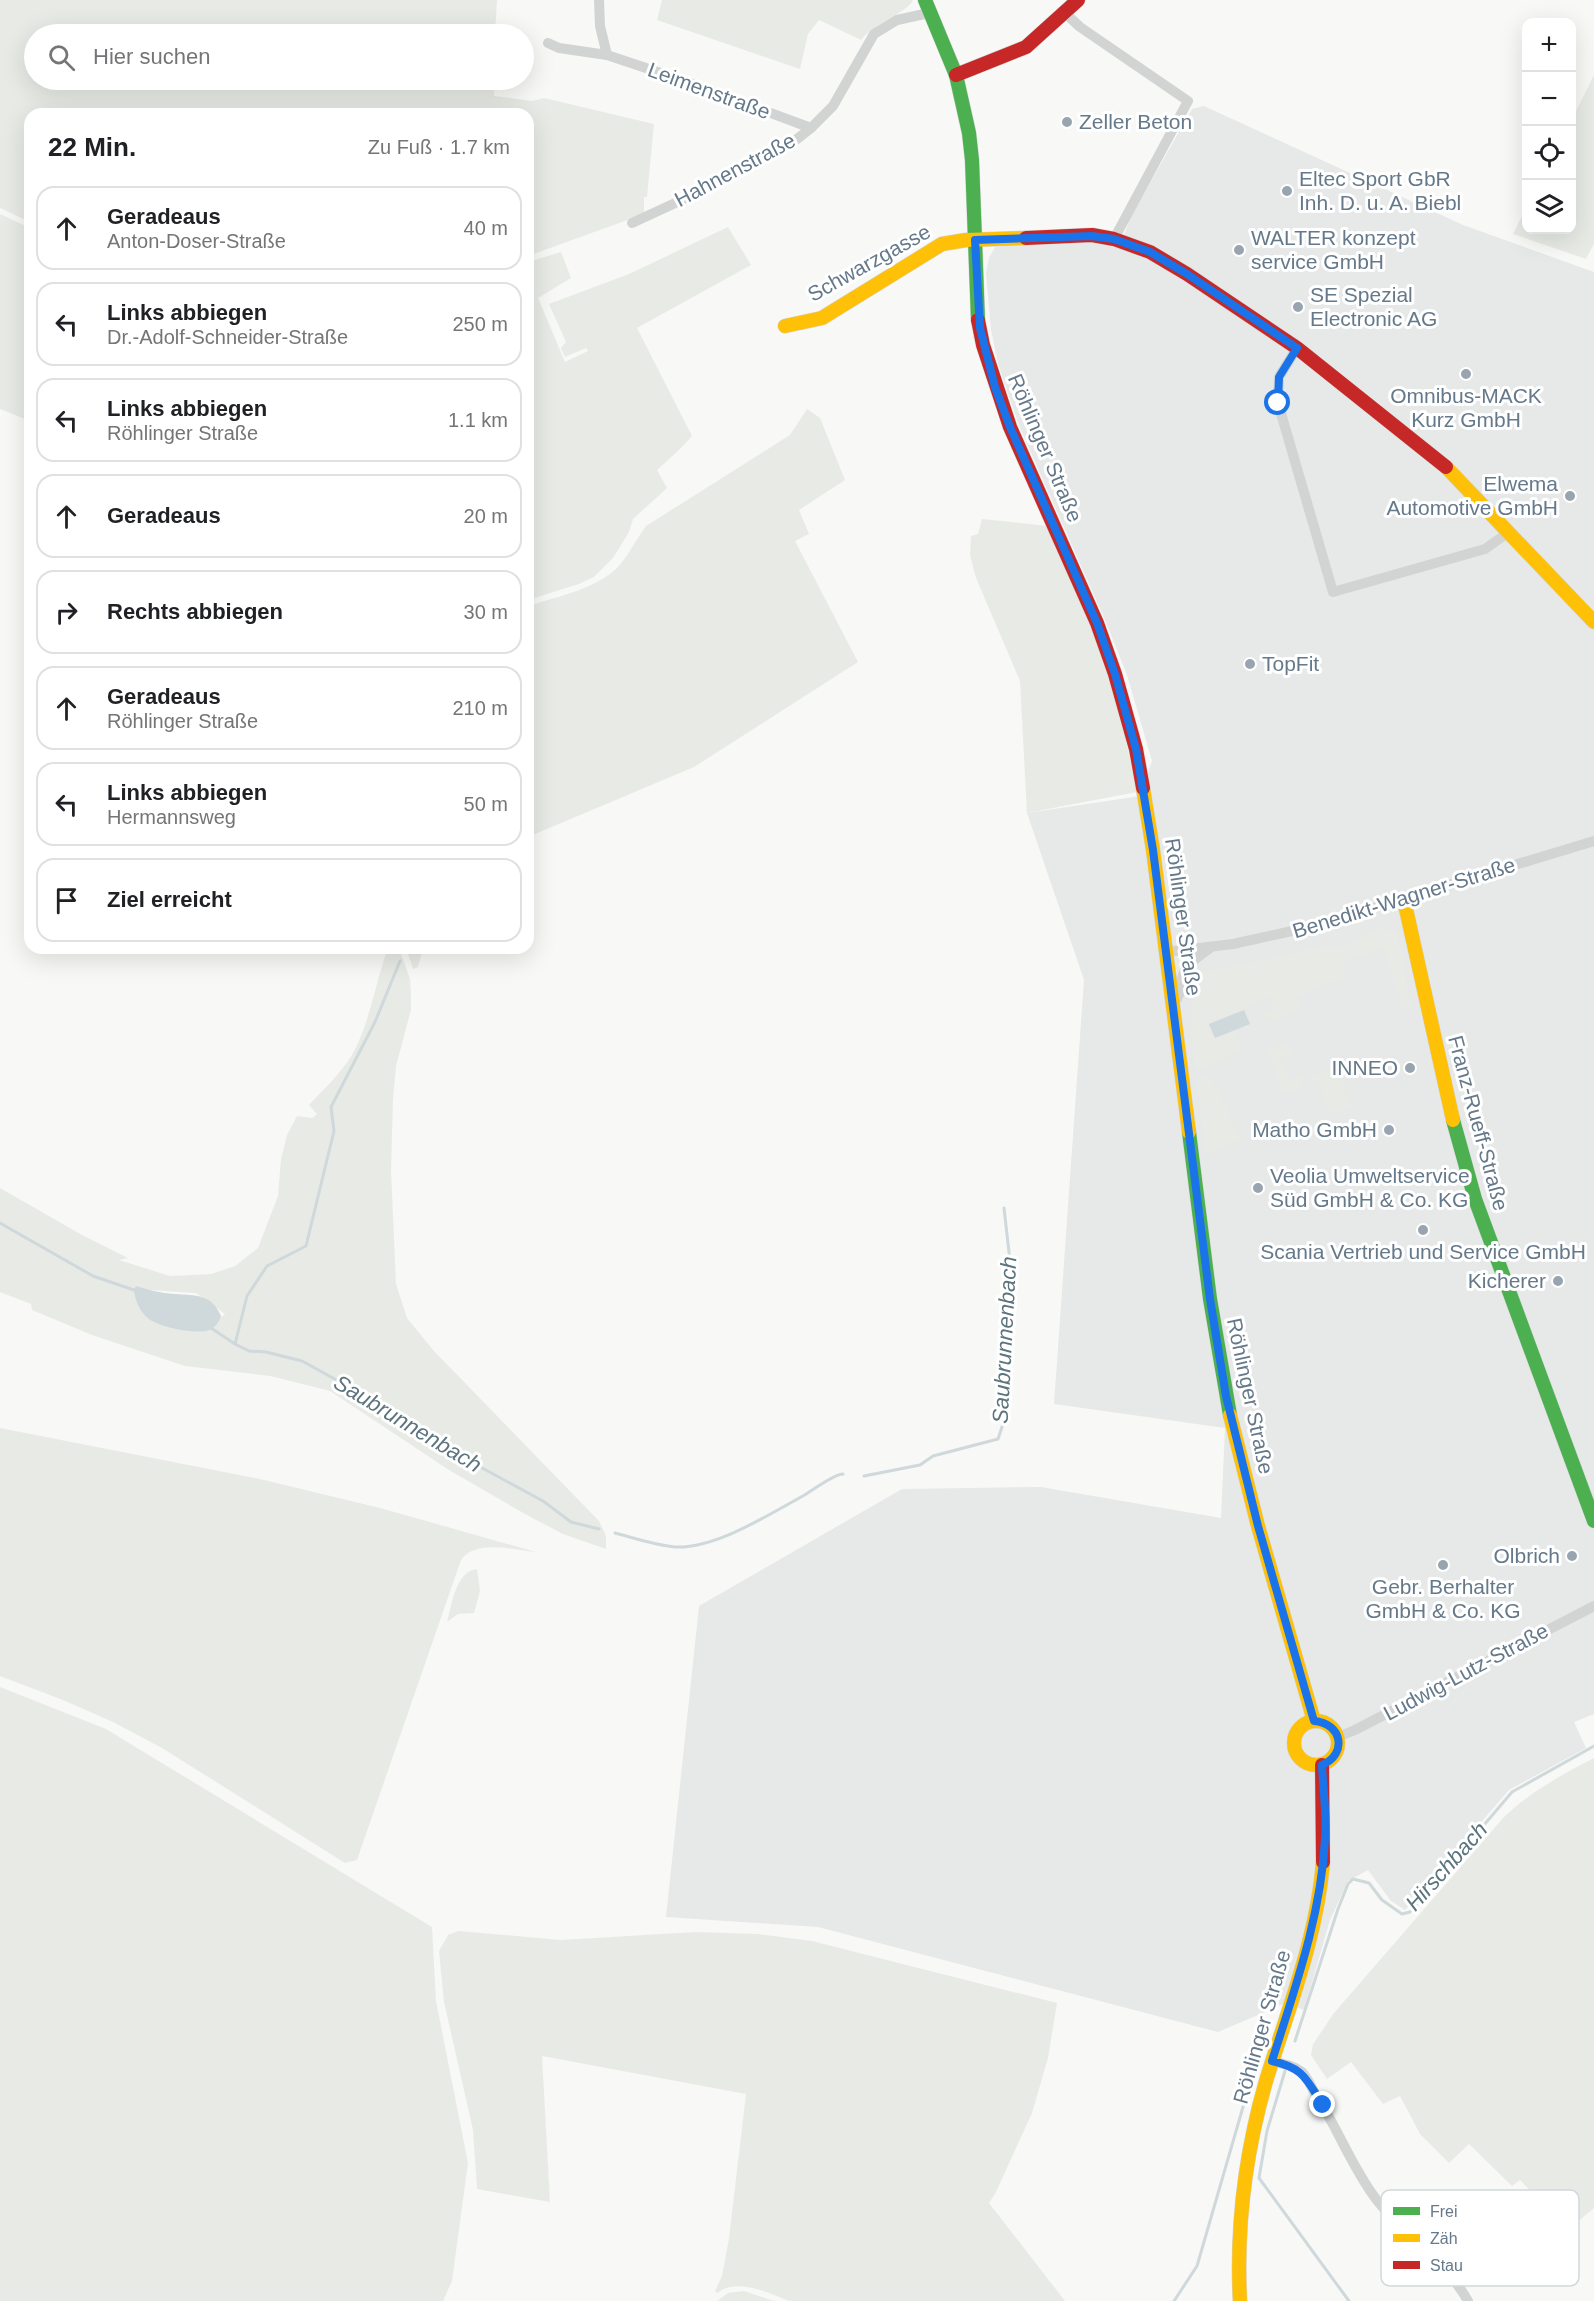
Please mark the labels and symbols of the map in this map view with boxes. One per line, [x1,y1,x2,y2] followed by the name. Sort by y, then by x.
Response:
[645,58,773,123] street label: Leimenstraße
[1079,110,1192,133] place label: Zeller Beton
[1060,115,1074,129] marker: Zeller Beton
[671,128,799,211] street label: Hahnenstraße
[1299,167,1461,214] place label: Eltec Sport GbR Inh. D. u. A. Biebl
[1280,184,1294,198] marker: Eltec Sport GbR Inh. D. u. A. Biebl
[803,219,934,306] street label: Schwarzgasse
[1251,226,1416,273] place label: WALTER konzept service GmbH
[1232,243,1246,257] marker: WALTER konzept service GmbH
[1310,283,1437,330] place label: SE Spezial Electronic AG
[1291,300,1305,314] marker: SE Spezial Electronic AG
[1459,367,1473,381] marker: Omnibus-MACK Kurz GmbH
[1004,370,1087,525] street label: Röhlinger Straße
[1390,384,1542,431] place label: Omnibus-MACK Kurz GmbH
[1264,389,1290,415] route start
[1386,472,1558,519] place label: Elwema Automotive GmbH
[1563,489,1577,503] marker: Elwema Automotive GmbH
[1262,652,1319,675] place label: TopFit
[1243,657,1257,671] marker: TopFit
[1161,837,1206,997] street label: Röhlinger Straße
[1290,853,1518,942] street label: Benedikt-Wagner-Straße
[1444,1033,1513,1213] street label: Franz-Rueff-Straße
[1331,1056,1398,1079] place label: INNEO
[1403,1061,1417,1075] marker: INNEO
[1252,1118,1377,1141] place label: Matho GmbH
[1382,1123,1396,1137] marker: Matho GmbH
[1270,1164,1470,1211] place label: Veolia Umweltservice Süd GmbH & Co. KG
[1251,1181,1265,1195] marker: Veolia Umweltservice Süd GmbH & Co. KG
[1416,1223,1430,1237] marker: Scania Vertrieb und Service GmbH
[1260,1240,1586,1263] place label: Scania Vertrieb und Service GmbH
[988,1256,1021,1424] water label: Saubrunnenbach
[1468,1269,1546,1292] place label: Kicherer
[1551,1274,1565,1288] marker: Kicherer
[1223,1316,1278,1476] street label: Röhlinger Straße
[329,1370,486,1477] water label: Saubrunnenbach
[1493,1544,1560,1567] place label: Olbrich
[1565,1549,1579,1563] marker: Olbrich
[1436,1558,1450,1572] marker: Gebr. Berhalter GmbH & Co. KG
[1365,1575,1521,1622] place label: Gebr. Berhalter GmbH & Co. KG
[1379,1618,1552,1725] street label: Ludwig-Lutz-Straße
[1400,1817,1492,1916] water label: Hirschbach
[1229,1947,1294,2106] street label: Röhlinger Straße
[1309,2091,1335,2117] route end
[1381,2190,1579,2286] legend
[1430,2203,1458,2220] text: Frei
[1430,2230,1458,2247] text: Zäh
[1430,2257,1463,2274] text: Stau

